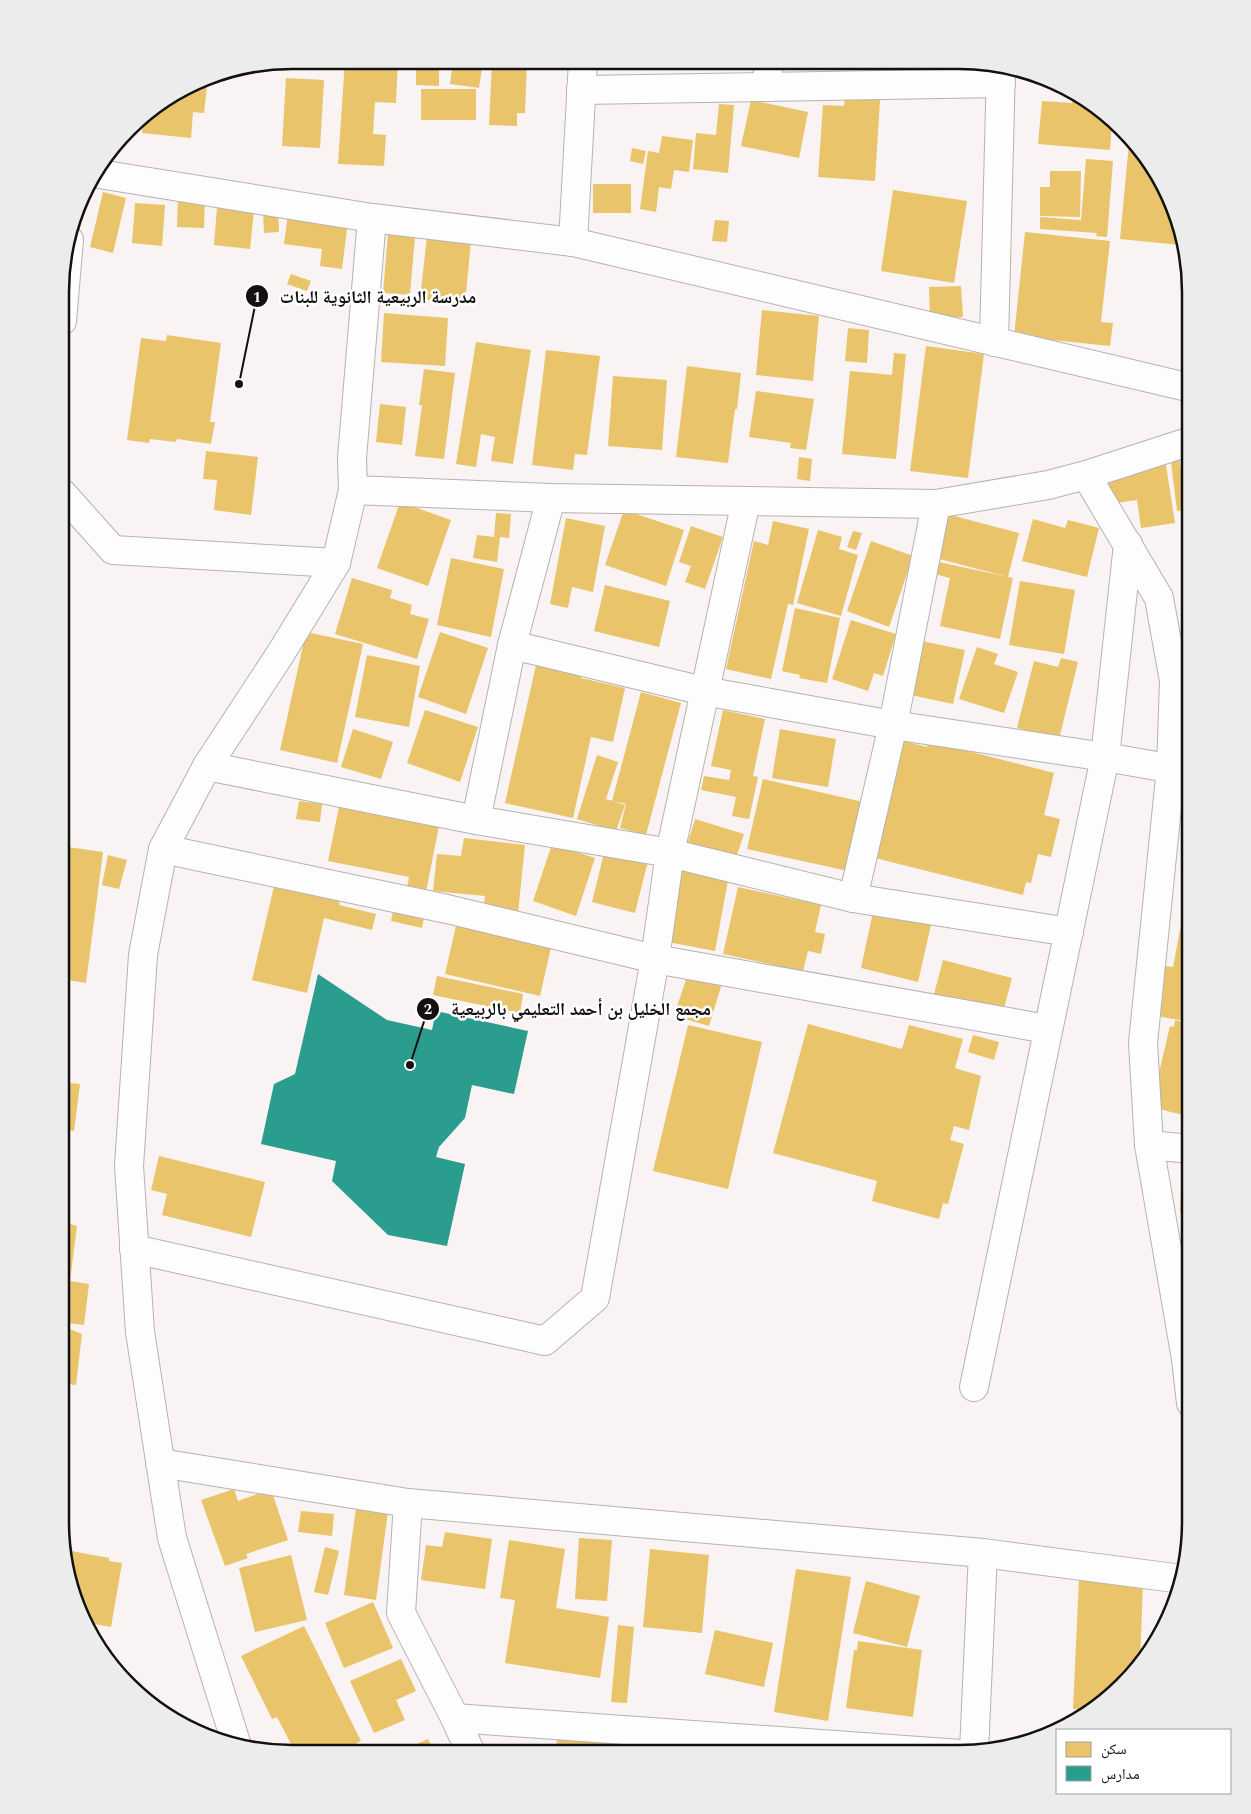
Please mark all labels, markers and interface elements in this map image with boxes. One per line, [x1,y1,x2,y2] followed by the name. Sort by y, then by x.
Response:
[245,280,486,313] callout: مدرسة الربيعية الثانوية للبنات
[280,284,476,311] text: مدرسة الربيعية الثانوية للبنات
[253,286,261,309] text: 1
[416,992,721,1025] callout: مجمع الخليل بن أحمد التعليمي بالربيعية
[451,996,711,1023] text: مجمع الخليل بن أحمد التعليمي بالربيعية
[424,998,432,1021] text: 2
[1056,1729,1231,1794] legend
[1101,1738,1127,1761] text: سكن
[1101,1763,1140,1786] text: مدارس

